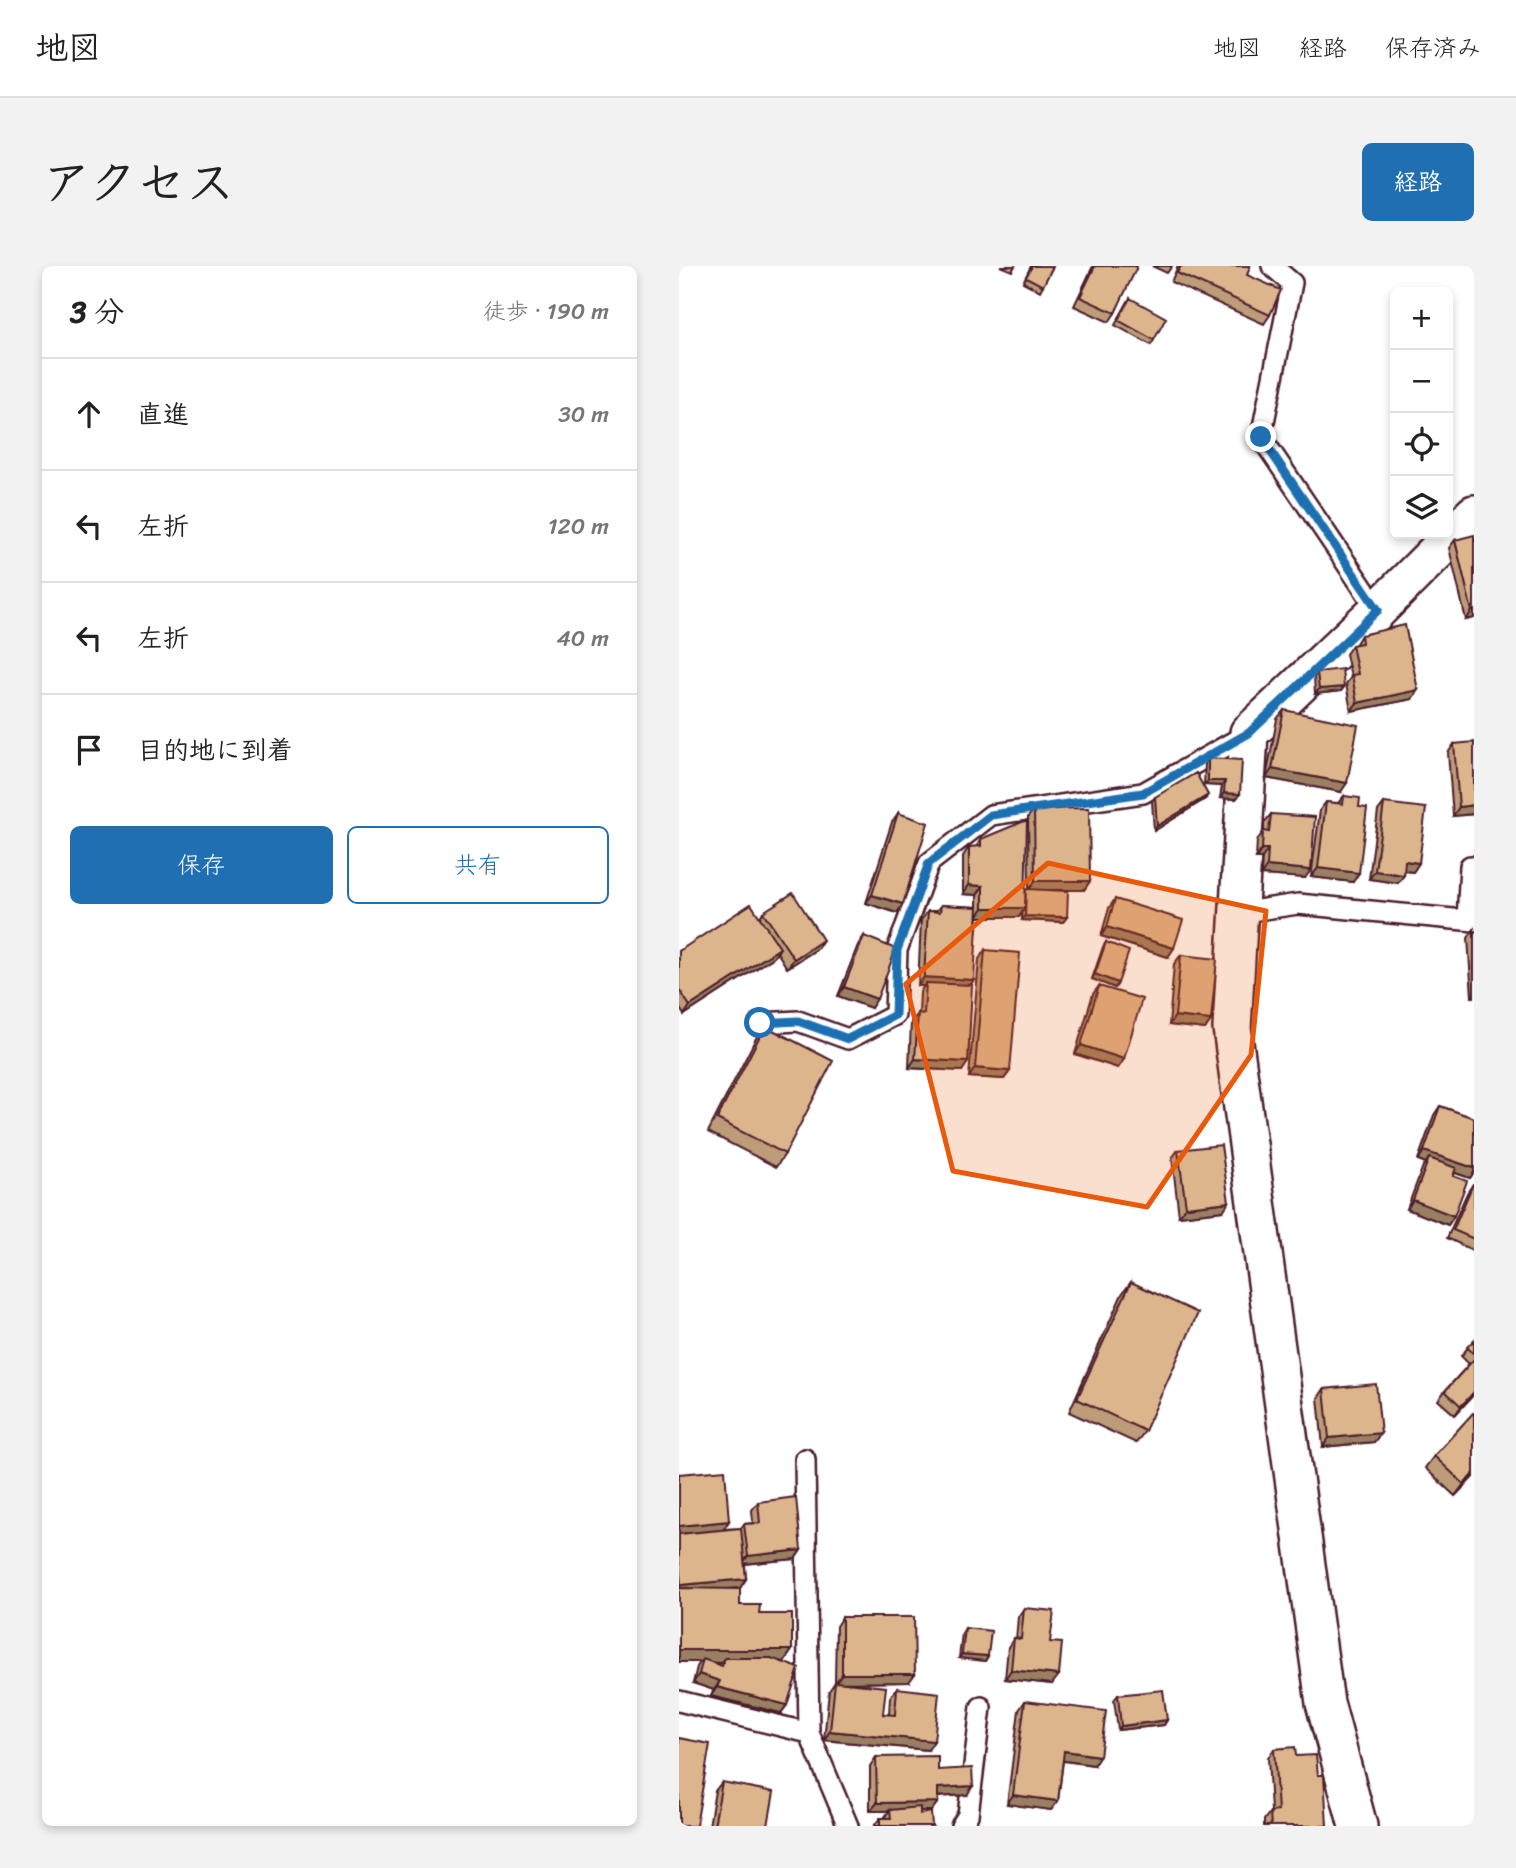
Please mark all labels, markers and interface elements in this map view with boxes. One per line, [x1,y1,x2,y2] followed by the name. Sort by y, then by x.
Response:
[35,19,101,77] text: 地図
[1213,27,1261,69] text: 地図
[1299,27,1347,69] text: 経路
[1385,27,1481,69] text: 保存済み
[42,139,235,226] text: アクセス
[1362,143,1474,221] button: 経路
[70,285,124,339] text: 3 分
[1390,287,1453,539] map controls
[1390,287,1453,350] button: +
[483,291,609,332] text: 徒歩 · 190 m
[1390,350,1453,413] button: −
[137,391,189,437] text: 直進
[558,394,609,435] text: 30 m
[70,395,108,433] icon: ahead
[1390,413,1453,476] button: locate
[1245,421,1276,452] route end
[1390,476,1453,539] button: layers
[137,503,189,549] text: 左折
[548,506,609,547] text: 120 m
[70,507,108,545] icon: left
[137,615,189,661] text: 左折
[556,618,609,659] text: 40 m
[70,619,108,657] icon: left
[137,727,293,773] text: 目的地に到着
[70,731,108,769] icon: arrive
[70,826,333,904] button: 保存
[347,826,609,904] button: 共有
[744,1007,775,1038] route start

